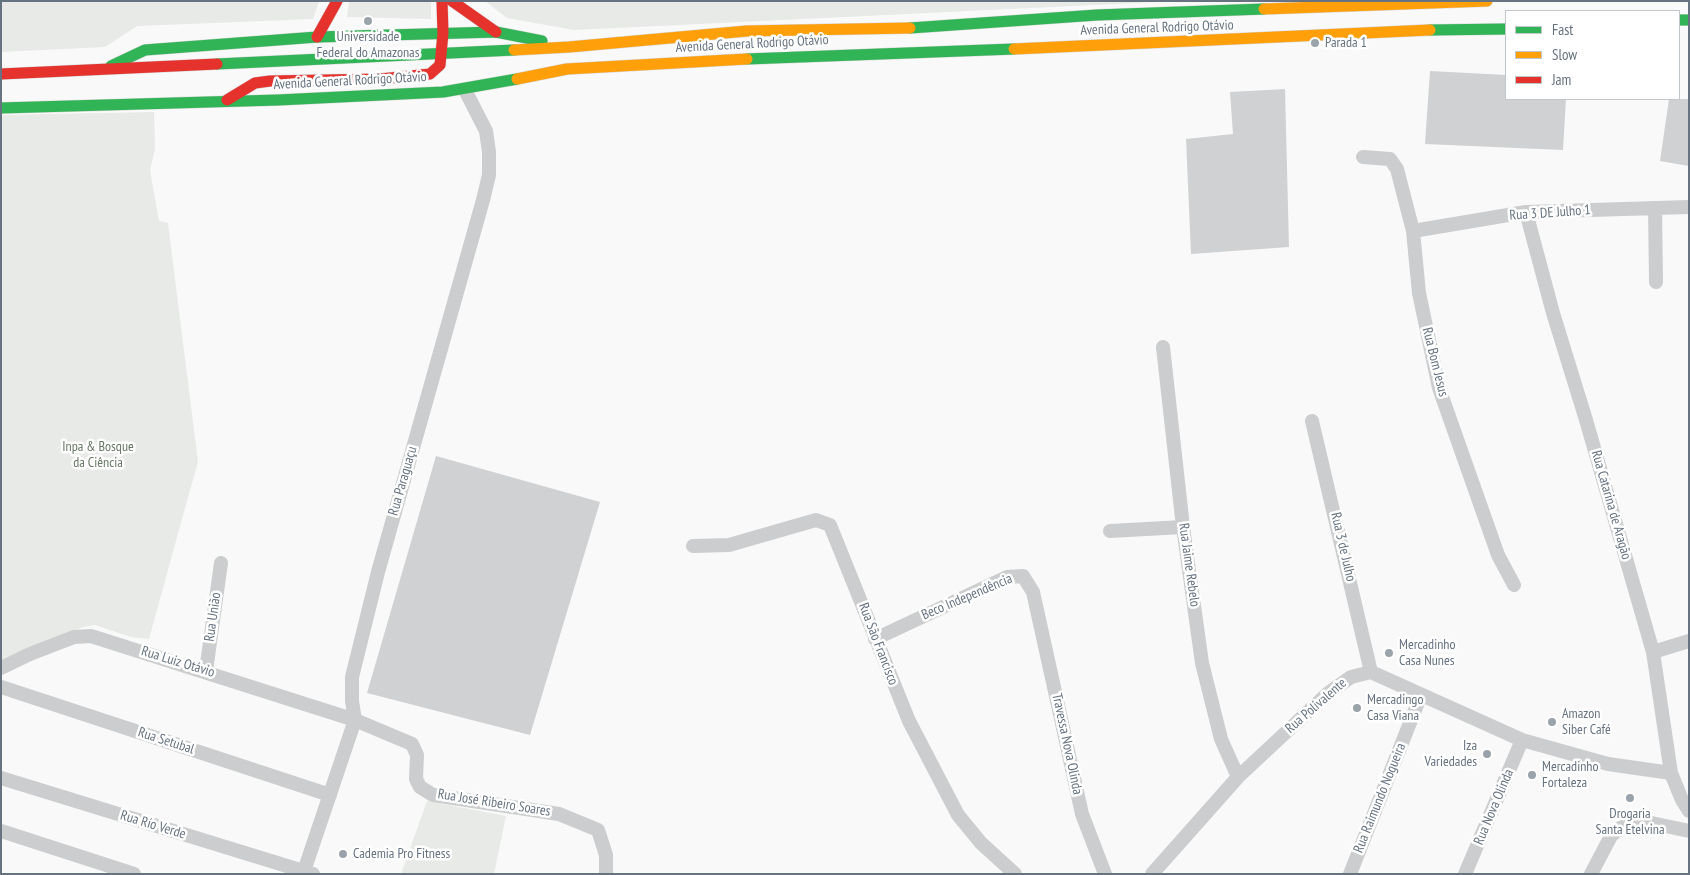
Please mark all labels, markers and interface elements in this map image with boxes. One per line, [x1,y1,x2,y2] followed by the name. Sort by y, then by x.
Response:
[1505,10,1680,100] legend
[362,15,374,27] marker: Universidade Federal do Amazonas
[1080,17,1234,39] street label: Avenida General Rodrigo Otávio
[1552,20,1573,39] text: Fast
[317,29,419,62] place label: Universidade Federal do Amazonas
[675,32,829,56] street label: Avenida General Rodrigo Otávio
[1325,35,1367,51] place label: Parada 1
[1309,37,1321,49] marker: Parada 1
[1552,45,1577,64] text: Slow
[273,69,427,93] street label: Avenida General Rodrigo Otávio
[1552,70,1571,89] text: Jam
[1509,202,1591,224] street label: Rua 3 DE Julho 1
[1418,326,1452,398] street label: Rua Bom Jesus
[62,439,134,472] park label: Inpa & Bosque da Ciência
[385,445,421,517] street label: Rua Paraguaçu
[1587,448,1635,562] street label: Rua Catarina de Aragão
[1327,511,1359,583] street label: Rua 3 de Julho
[1175,522,1203,608] street label: Rua Jaime Rebelo
[919,570,1015,624] street label: Beco Independência
[201,591,225,643] street label: Rua União
[855,600,901,688] street label: Rua São Francisco
[1399,637,1456,670] place label: Mercadinho Casa Nunes
[139,643,217,681] street label: Rua Luiz Otávio
[1383,647,1395,659] marker: Mercadinho Casa Nunes
[1282,675,1350,737] street label: Rua Polivalente
[1048,692,1086,796] street label: Travessa Nova Olinda
[1367,692,1423,724] place label: Mercadingo Casa Viana
[1351,702,1363,714] marker: Mercadingo Casa Viana
[1562,706,1611,739] place label: Amazon Siber Café
[1546,716,1558,728] marker: Amazon Siber Café
[136,724,196,758] street label: Rua Setubal
[1425,738,1477,770] place label: Iza Variedades
[1350,741,1410,855] street label: Rua Raimundo Nogueira
[1481,748,1493,760] marker: Iza Variedades
[1542,759,1599,792] place label: Mercadinho Fortaleza
[1471,767,1517,847] street label: Rua Nova Olinda
[1526,769,1538,781] marker: Mercadinho Fortaleza
[437,786,551,820] street label: Rua José Ribeiro Soares
[1624,792,1636,804] marker: Drogaria Santa Etelvina
[1595,806,1665,839] place label: Drogaria Santa Etelvina
[118,807,188,843] street label: Rua Río Verde
[353,846,450,862] place label: Cademia Pro Fitness
[337,848,349,860] marker: Cademia Pro Fitness

